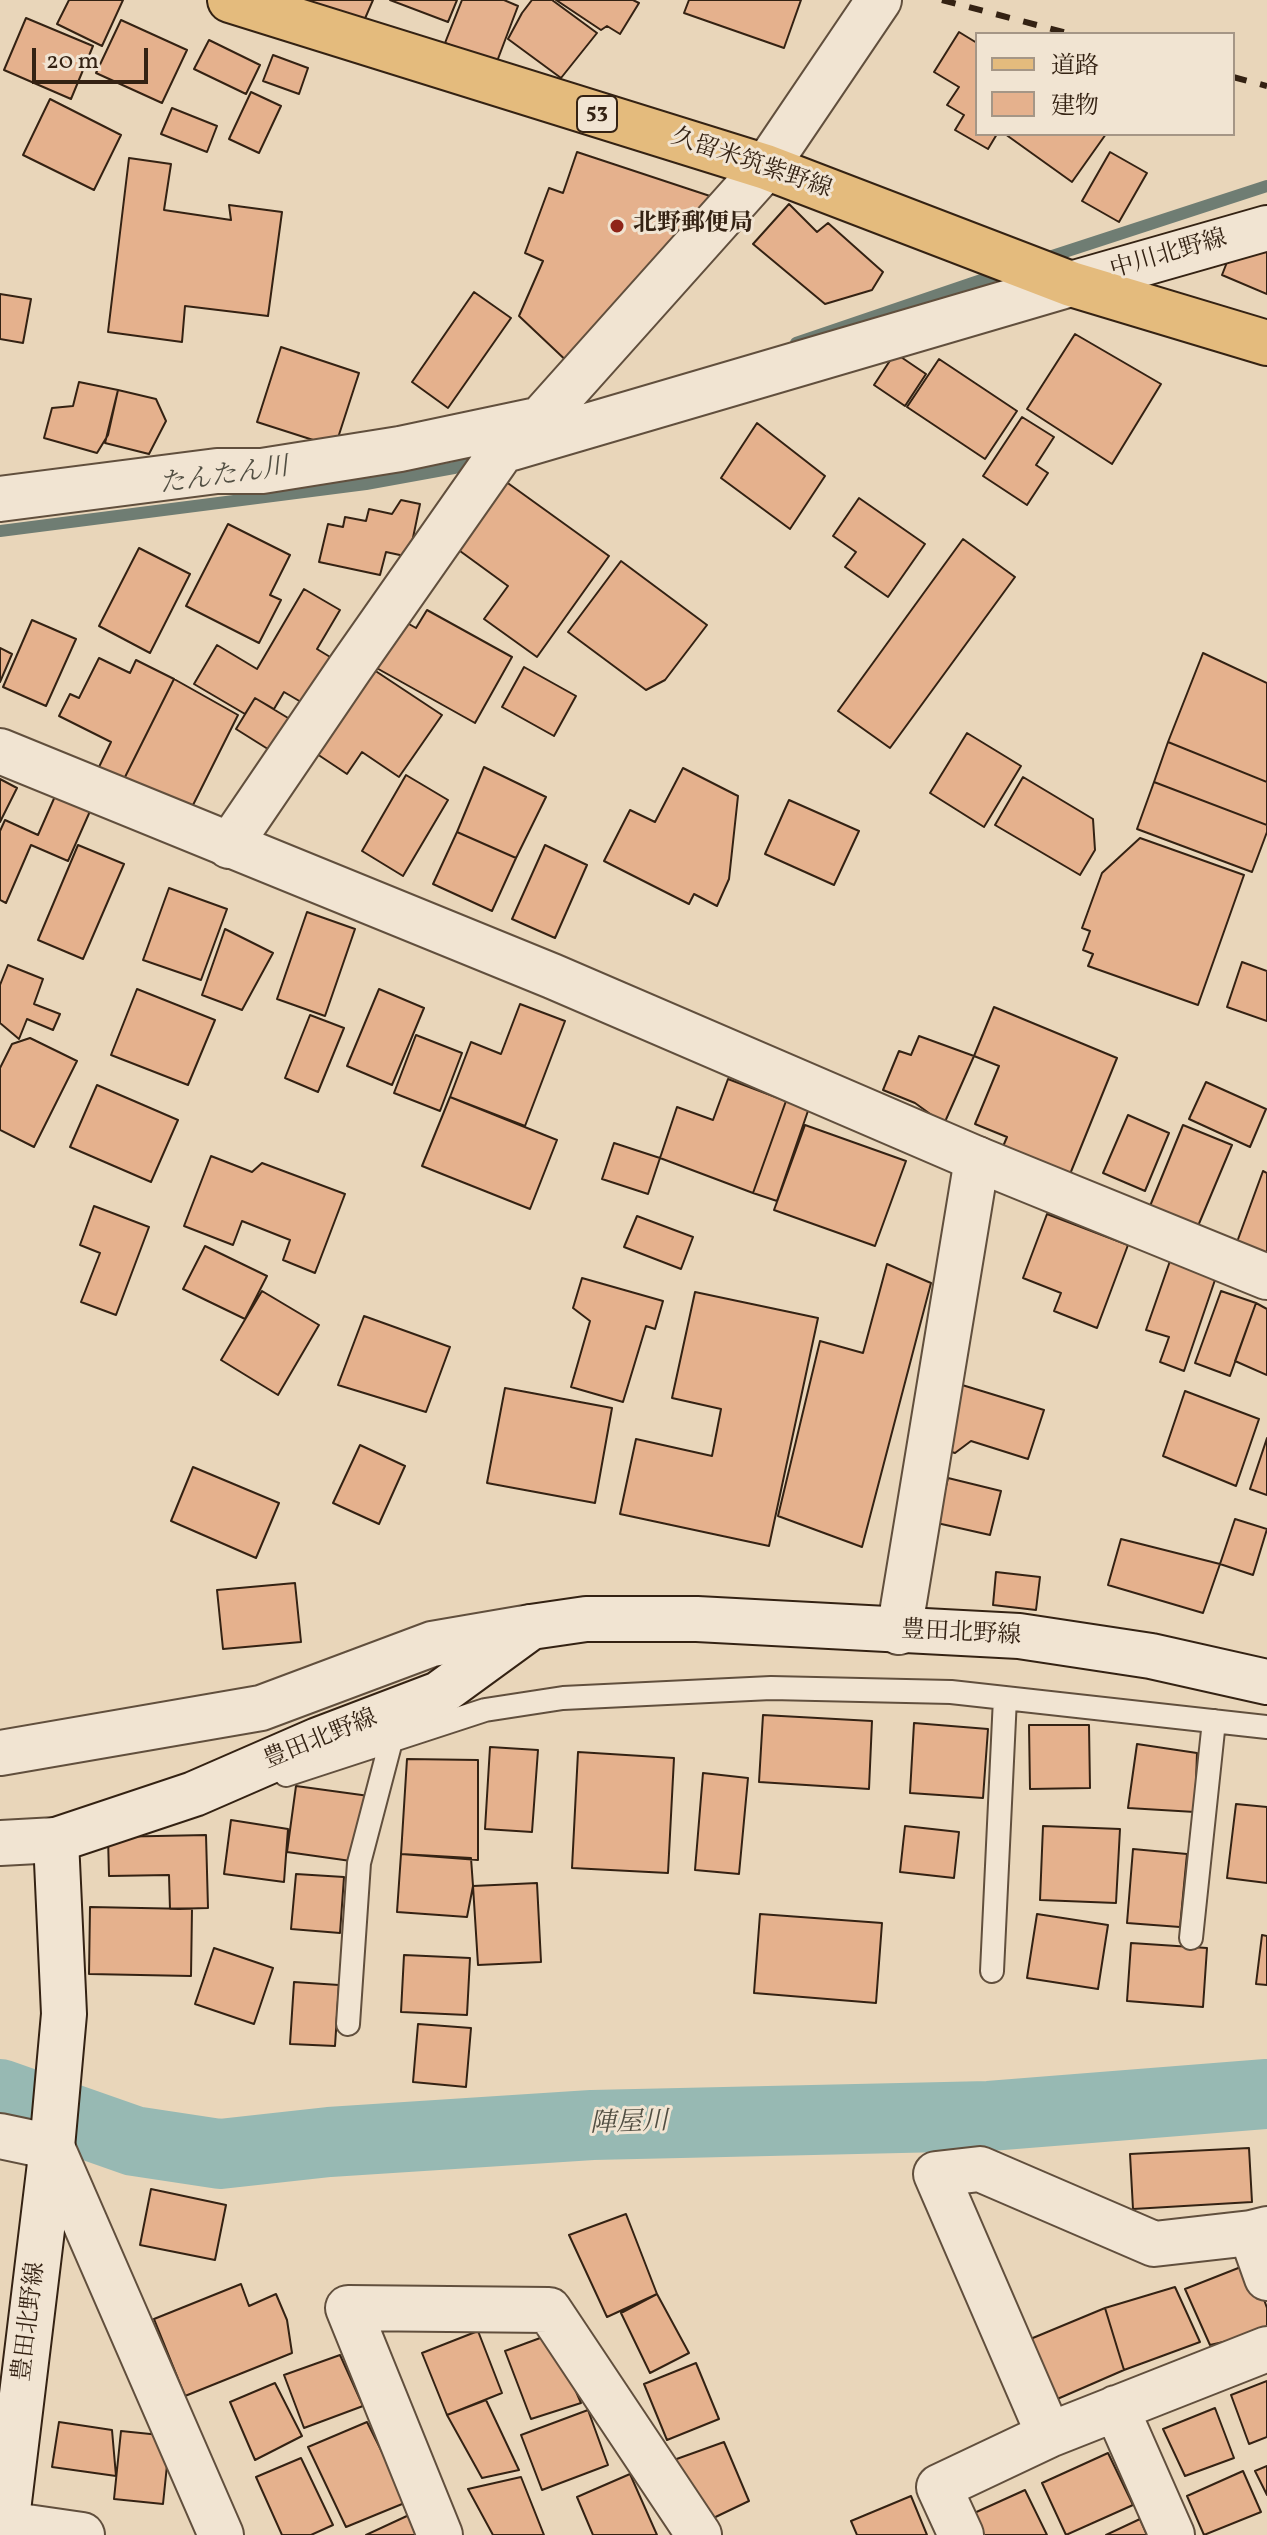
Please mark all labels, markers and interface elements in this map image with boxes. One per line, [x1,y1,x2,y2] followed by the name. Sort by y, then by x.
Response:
[36,32,152,82] scale bar
[975,32,1235,136] legend
[46,45,99,79] text: 20 m
[1051,50,1099,84] text: 道路
[1051,90,1099,124] text: 建物
[577,96,617,132] road number: 53
[667,124,835,206] street label: 久留米筑紫野線
[633,212,753,240] place label: 北野郵便局
[608,217,626,235] marker: 北野郵便局
[1107,226,1231,286] street label: 中川北野線
[157,454,291,502] water label: たんたん川
[900,1617,1022,1653] street label: 豊田北野線
[260,1705,382,1777] street label: 豊田北野線
[589,2108,669,2142] water label: 陣屋川
[9,2261,53,2383] street label: 豊田北野線

